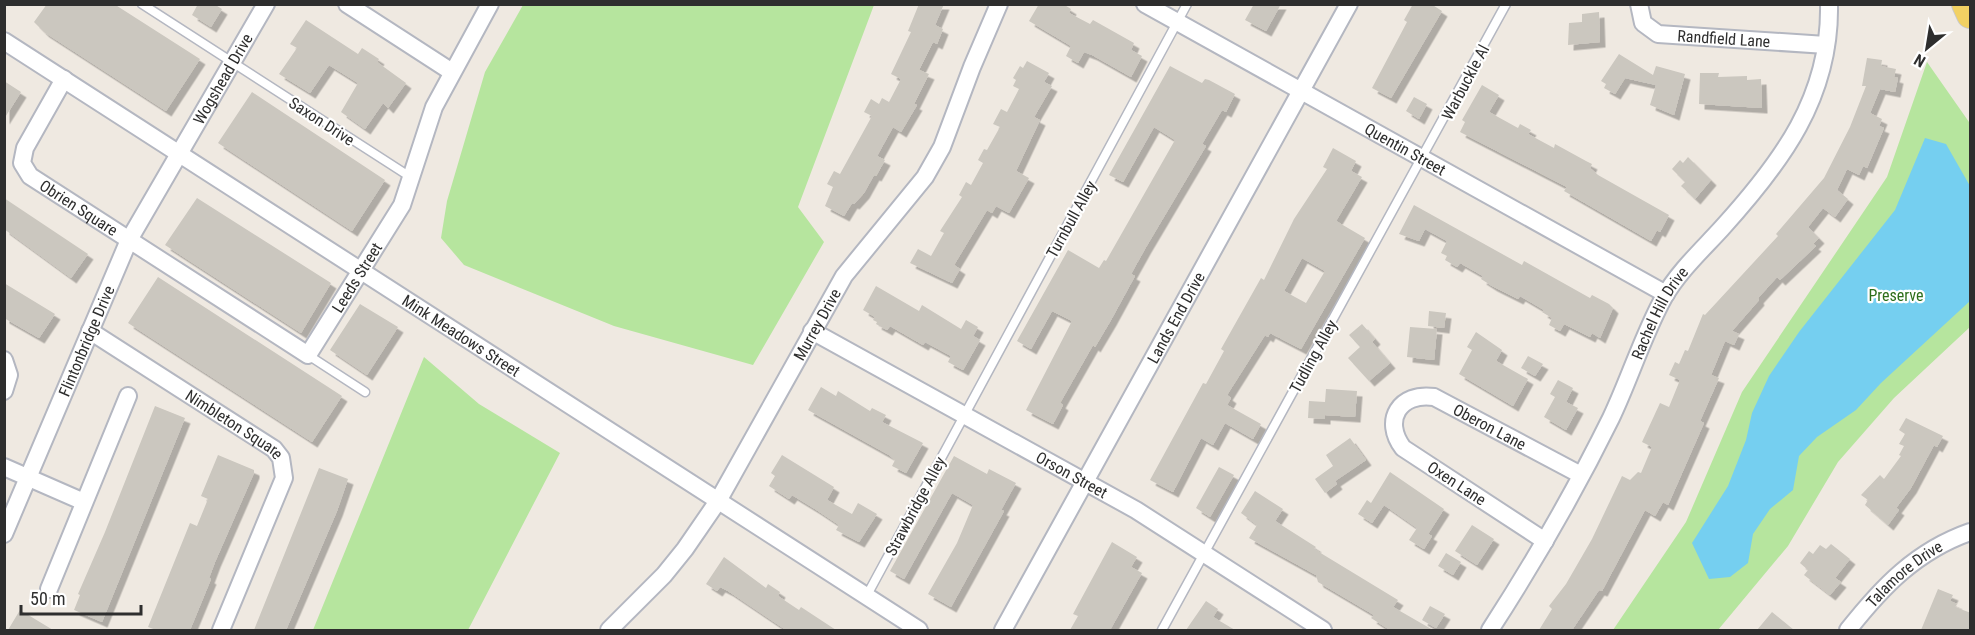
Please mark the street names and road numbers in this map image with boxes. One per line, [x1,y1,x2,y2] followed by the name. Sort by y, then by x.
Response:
[1677,26,1771,51] street label: Randfield Lane
[189,30,257,128] street label: Wogshead Drive
[1438,41,1493,123] street label: Warbuckle Al
[285,93,358,150] street label: Saxon Drive
[1361,119,1449,180] street label: Quentin Street
[36,176,121,240] street label: Obrien Square
[1042,177,1101,261] street label: Turnbull Alley
[328,239,386,316] street label: Leeds Street
[1628,263,1692,362] street label: Rachel Hill Drive
[1143,269,1209,367] street label: Lands End Drive
[55,283,119,399] street label: Flintonbridge Drive
[790,285,845,364] street label: Murrey Drive
[399,291,524,381] street label: Mink Meadows Street
[1286,316,1341,396] street label: Tudling Alley
[182,386,287,463] street label: Nimbleton Square
[1450,400,1529,454] street label: Oberon Lane
[1033,448,1111,503] street label: Orson Street
[881,453,950,559] street label: Strawbridge Alley
[1424,457,1490,509] street label: Oxen Lane
[1862,537,1946,611] street label: Talamore Drive

